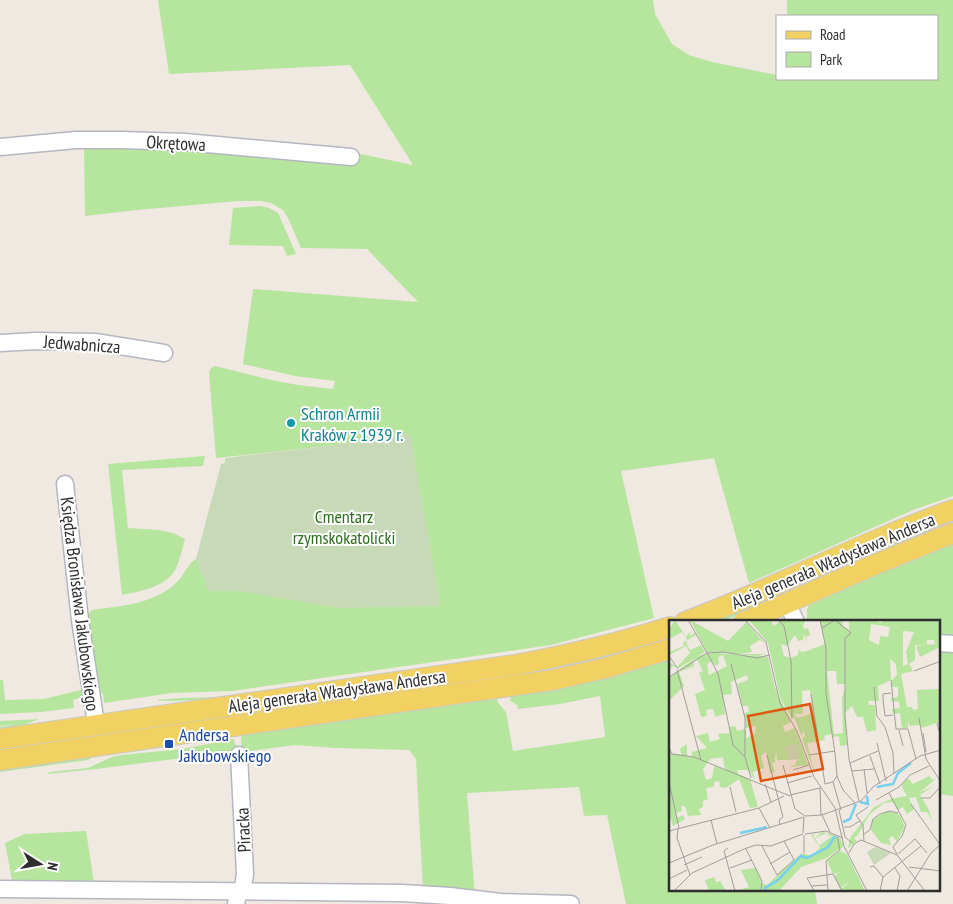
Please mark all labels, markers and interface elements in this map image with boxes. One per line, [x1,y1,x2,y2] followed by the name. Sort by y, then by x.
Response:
[776,15,938,80] legend
[820,25,846,44] text: Road
[820,50,842,69] text: Park
[146,130,206,156] street label: Okrętowa
[42,330,121,358] street label: Jedwabnicza
[301,402,403,446] place label: Schron Armii Kraków z 1939 r.
[285,417,297,429] marker: Schron Armii Kraków z 1939 r.
[55,496,105,713] street label: Księdza Bronisława Jakubowskiego
[293,505,395,549] park label: Cmentarz rzymskokatolicki
[728,508,938,614] street label: Aleja generała Władysława Andersa
[669,620,940,892] inset map
[227,664,447,718] street label: Aleja generała Władysława Andersa
[178,723,271,767] place label: Andersa Jakubowskiego
[163,738,175,750] marker: Andersa Jakubowskiego
[230,807,256,853] street label: Piracka
[15,839,65,889] north arrow
[43,861,62,872] text: N

